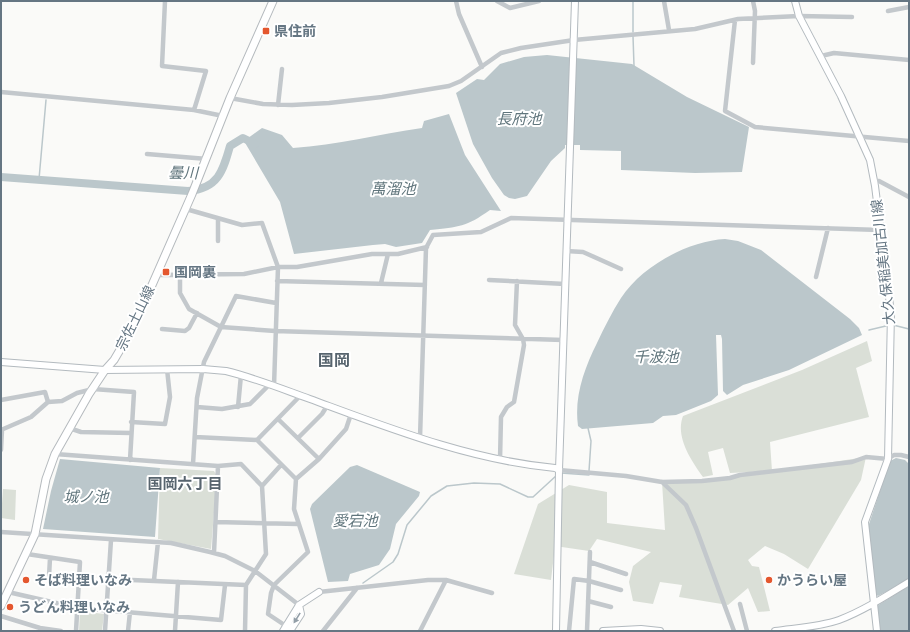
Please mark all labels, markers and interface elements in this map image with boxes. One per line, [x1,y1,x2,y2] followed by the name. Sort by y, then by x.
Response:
[274,22,316,40] place label: 県住前
[261,26,271,36] marker: 県住前
[496,110,543,128] water label: 長府池
[168,164,200,182] water label: 曇川
[370,180,417,198] water label: 萬溜池
[867,198,899,326] street label: 大久保稲美加古川線
[174,263,216,281] place label: 国岡裏
[161,267,171,277] marker: 国岡裏
[112,283,158,353] street label: 宗佐土山線
[633,348,680,366] water label: 千波池
[318,351,350,370] district label: 国岡
[147,475,223,493] district label: 国岡六丁目
[63,488,110,506] water label: 城ノ池
[332,512,379,530] water label: 愛宕池
[34,571,132,589] place label: そば料理いなみ
[777,571,847,589] place label: かうらい屋
[21,575,31,585] marker: そば料理いなみ
[764,575,774,585] marker: かうらい屋
[18,598,130,616] place label: うどん料理いなみ
[5,602,15,612] marker: うどん料理いなみ
[294,613,301,624] one-way arrow

